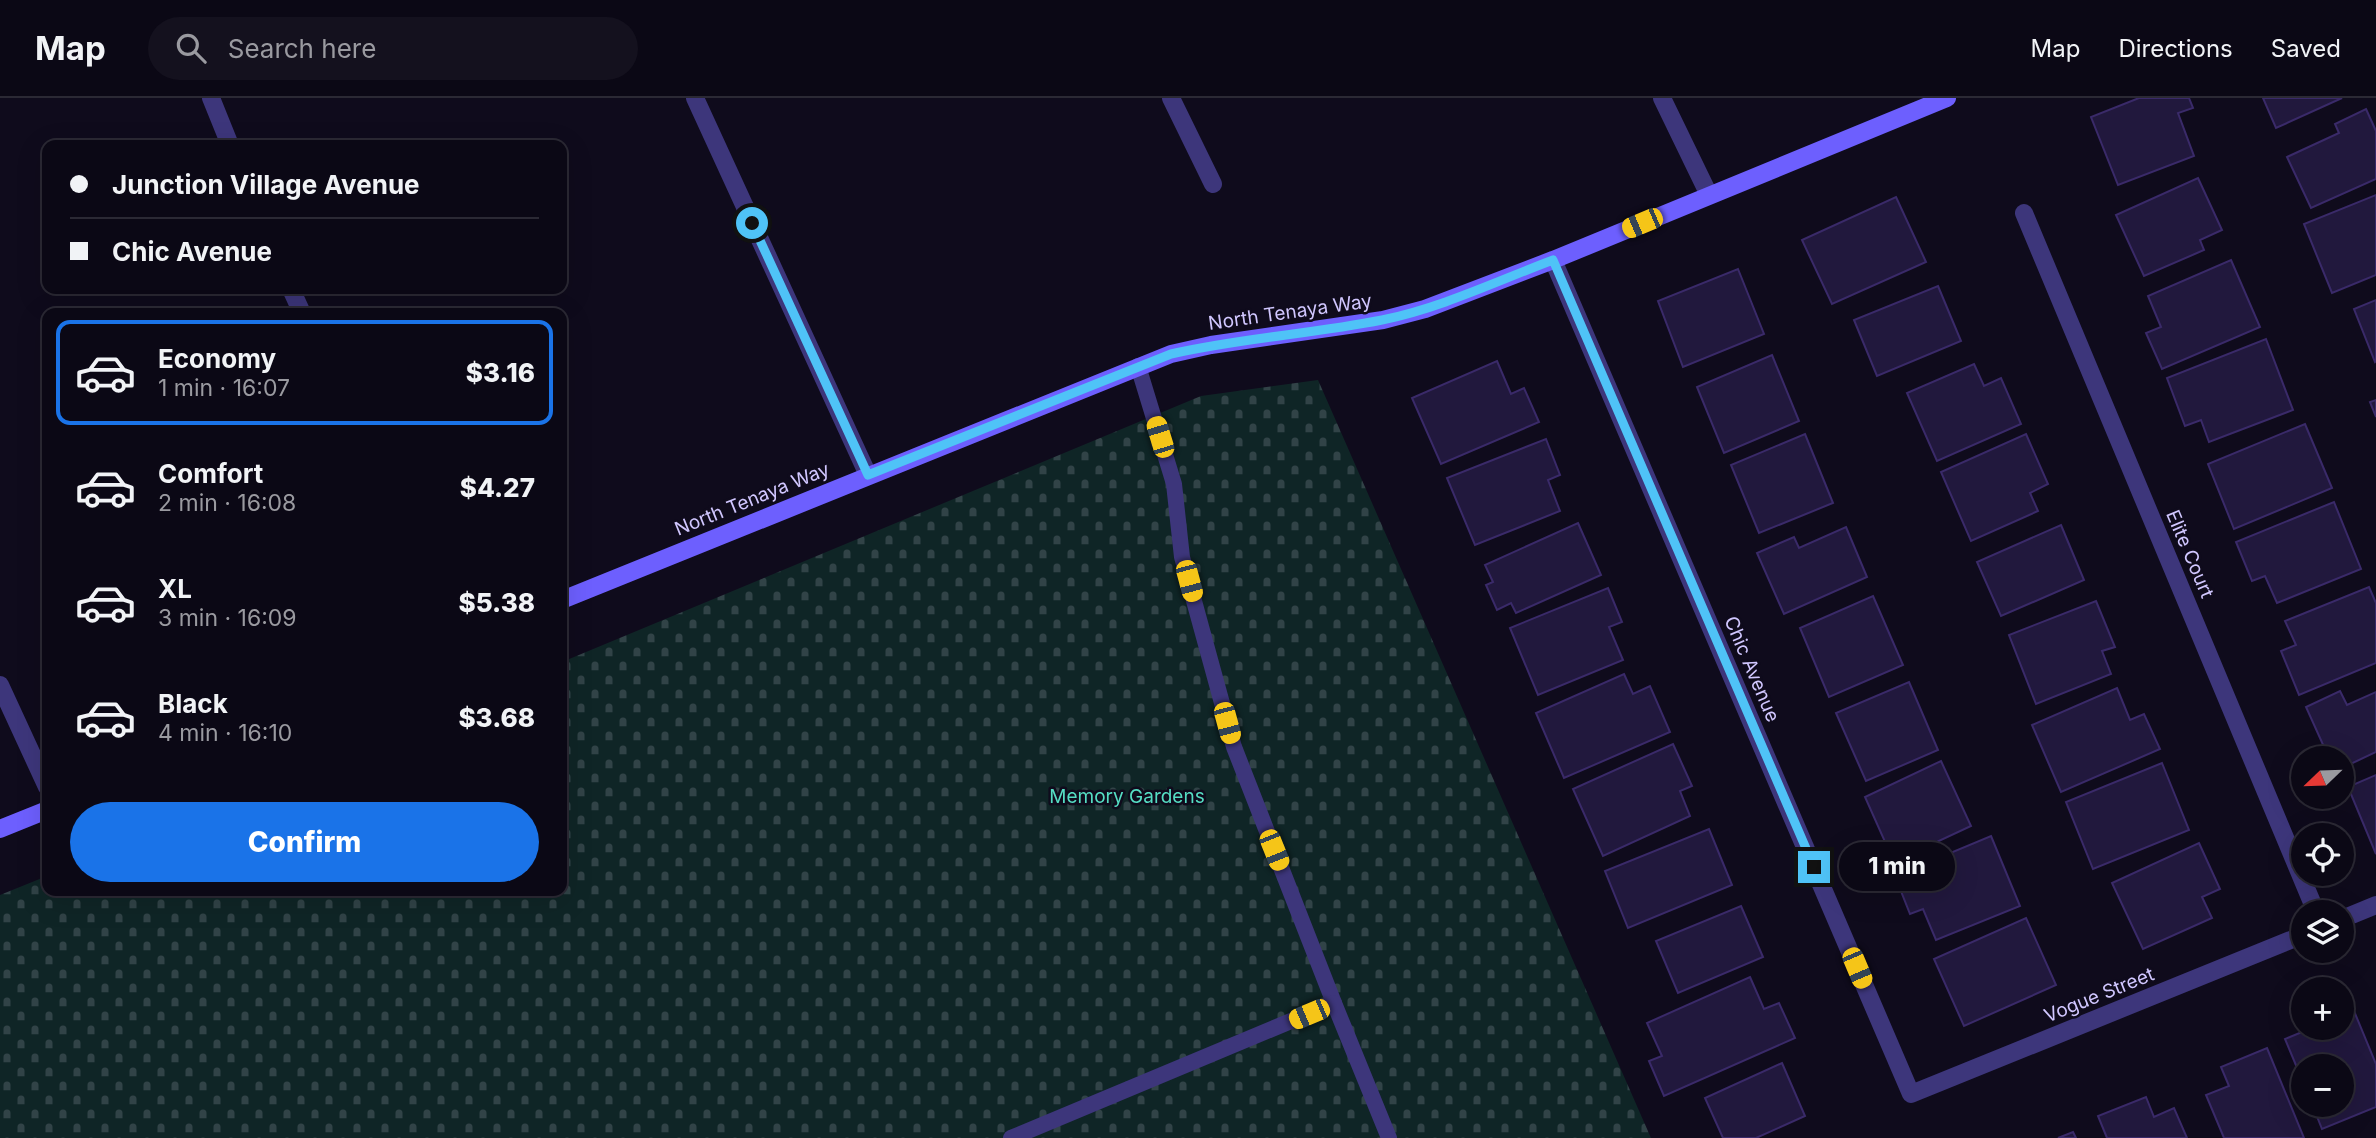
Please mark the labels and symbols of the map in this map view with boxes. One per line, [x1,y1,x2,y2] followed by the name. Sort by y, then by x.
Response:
[1619,205,1666,241] car
[736,207,768,239] route start
[1207,289,1374,335] street label: North Tenaya Way
[1144,414,1177,460] car
[671,457,833,541] street label: North Tenaya Way
[2161,507,2219,601] street label: Elite Court
[1174,558,1205,604] car
[1719,613,1785,725] street label: Chic Avenue
[1212,700,1243,746] car
[2291,746,2354,808] north arrow
[1049,785,1205,808] park label: Memory Gardens
[1257,827,1292,873] car
[1839,842,1954,892] callout: 1 min
[1798,851,1830,883] route end
[1840,945,1875,991] car
[2041,963,2157,1027] street label: Vogue Street
[1286,996,1333,1032] car

